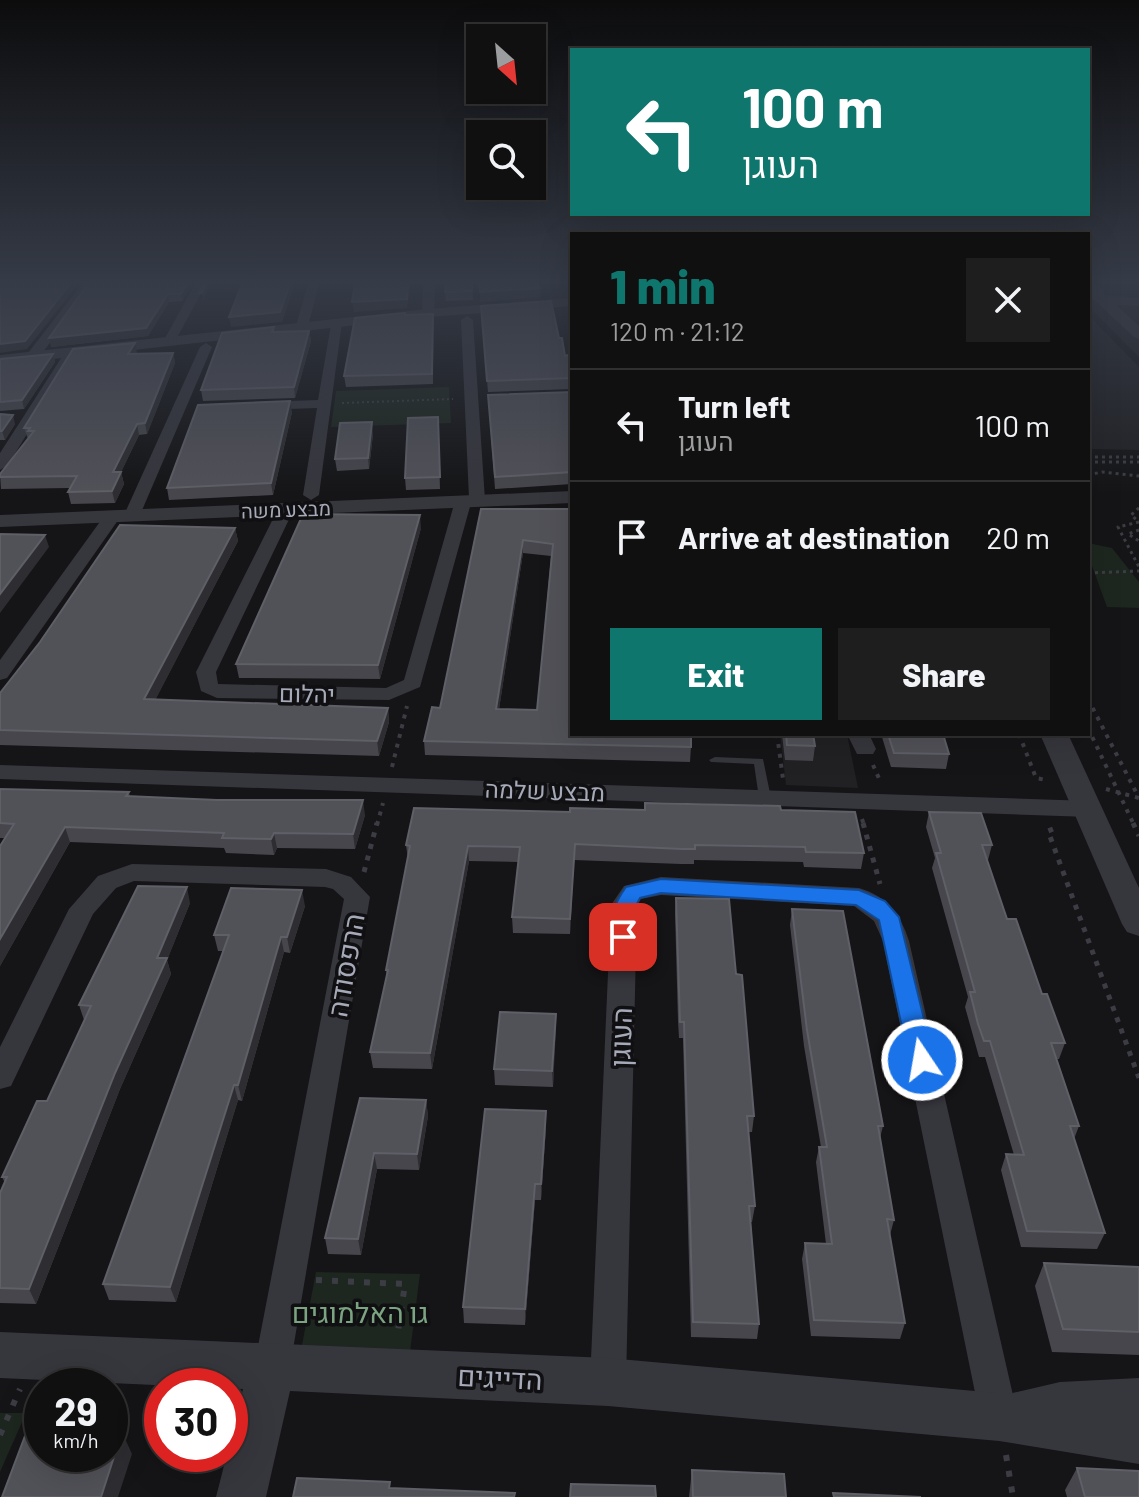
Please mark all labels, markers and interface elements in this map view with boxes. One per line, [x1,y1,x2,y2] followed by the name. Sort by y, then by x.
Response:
[466,24,546,104] north arrow
[466,24,546,200] map controls
[742,72,884,139] text: 100 m
[610,80,714,184] icon: left
[466,120,546,200] button: search
[742,142,819,185] text: העוגן
[610,256,716,314] text: 1 min
[966,258,1050,342] button: close
[610,315,745,346] text: 120 m · 21:12
[678,388,791,424] text: Turn left
[610,403,654,447] icon: left
[975,407,1050,443] text: 100 m
[678,425,734,456] text: העוגן
[241,495,331,523] street label: מבצע משה
[610,515,654,559] icon: arrive
[678,519,950,555] text: Arrive at destination
[986,519,1050,555] text: 20 m
[610,628,822,720] button: Exit
[838,628,1050,720] button: Share
[279,678,335,708] street label: יהלום
[484,773,606,807] street label: מבצע שלמה
[589,903,657,971] pin
[319,910,371,1020] street label: הרפסודה
[601,915,645,959] icon: arrive
[602,1007,638,1067] street label: העוגן
[880,1018,964,1102] position arrow
[292,1295,428,1329] park label: גו האלמוגים
[457,1358,543,1396] street label: הדייגים
[144,1368,248,1472] speed limit sign: 30
[54,1386,98,1434] text: 29
[53,1428,99,1452] text: km/h

